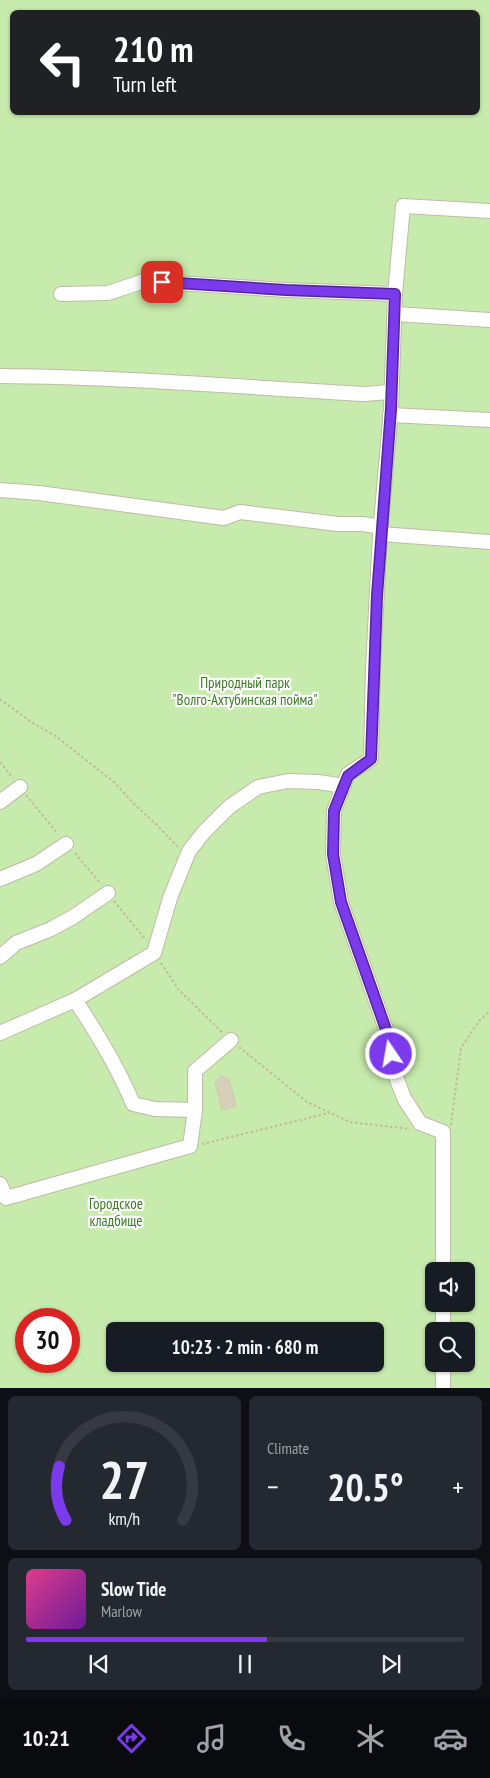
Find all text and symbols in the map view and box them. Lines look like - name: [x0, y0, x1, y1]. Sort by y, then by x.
- text: 210 m: [113, 26, 194, 72]
- icon: left: [30, 30, 95, 95]
- text: Turn left: [113, 70, 177, 98]
- pin: [141, 261, 183, 303]
- icon: arrive: [148, 268, 176, 296]
- park label: Природный парк "Волго-Ахтубинская пойма": [172, 673, 318, 709]
- position arrow: [364, 1027, 416, 1079]
- park label: Городское кладбище: [89, 1194, 143, 1230]
- map controls: [425, 1262, 475, 1372]
- button: sound: [425, 1262, 475, 1312]
- speed limit sign: 30: [15, 1308, 80, 1373]
- button: search: [425, 1322, 475, 1372]
- text: 10:23 · 2 min · 680 m: [172, 1335, 318, 1359]
- text: Climate: [267, 1438, 309, 1458]
- text: 27: [100, 1446, 149, 1513]
- text: 20.5°: [327, 1462, 404, 1511]
- text: −: [267, 1468, 279, 1505]
- text: +: [452, 1468, 464, 1505]
- text: km/h: [109, 1507, 140, 1530]
- text: Slow Tide: [101, 1577, 166, 1601]
- text: Marlow: [101, 1601, 142, 1621]
- icon: previous: [85, 1650, 113, 1678]
- icon: pause: [231, 1650, 259, 1678]
- icon: next: [377, 1650, 405, 1678]
- icon: directions: [114, 1721, 149, 1756]
- icon: music: [194, 1721, 229, 1756]
- icon: phone: [274, 1721, 309, 1756]
- icon: climate: [353, 1721, 388, 1756]
- icon: car: [433, 1721, 468, 1756]
- text: 10:21: [22, 1724, 70, 1752]

